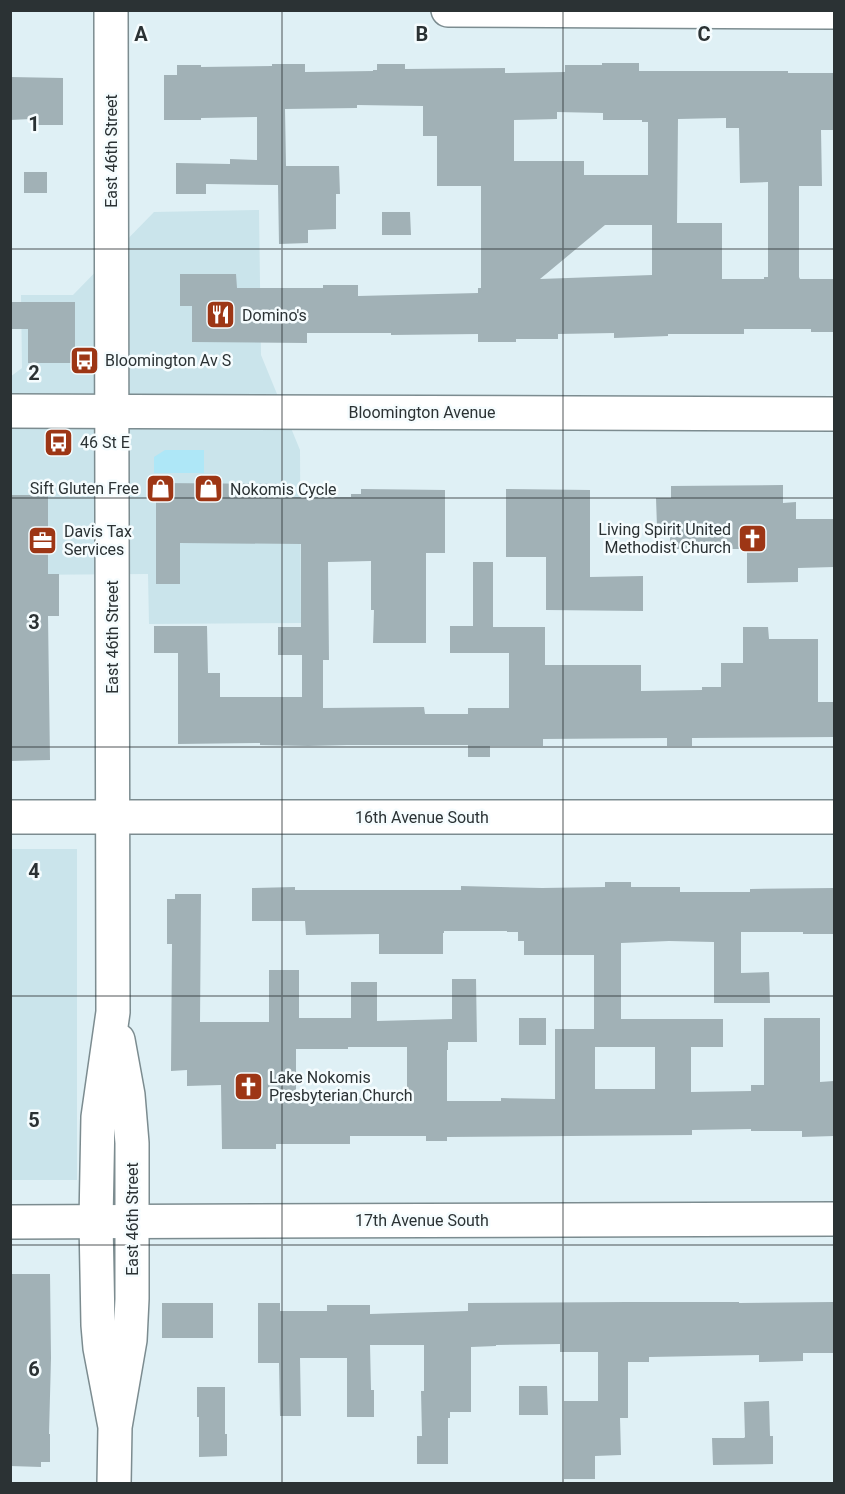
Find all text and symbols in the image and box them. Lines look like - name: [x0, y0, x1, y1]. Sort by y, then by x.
- text: A: [134, 22, 148, 46]
- text: B: [416, 22, 428, 46]
- text: C: [697, 22, 711, 46]
- street label: East 46th Street: [102, 94, 121, 208]
- text: 1: [28, 112, 40, 136]
- restaurant icon: Domino's: [205, 299, 237, 331]
- place label: Domino's: [242, 306, 307, 325]
- bus stop icon: Bloomington Av S: [68, 344, 100, 376]
- place label: Bloomington Av S: [105, 351, 231, 370]
- text: 2: [28, 361, 40, 385]
- street label: Bloomington Avenue: [348, 403, 496, 422]
- bus stop icon: 46 St E: [43, 426, 75, 458]
- place label: 46 St E: [80, 433, 130, 452]
- shop icon: Sift Gluten Free: [144, 472, 176, 504]
- shop icon: Nokomis Cycle: [193, 473, 225, 505]
- place label: Sift Gluten Free: [30, 479, 139, 498]
- place label: Nokomis Cycle: [230, 480, 337, 499]
- place label: Living Spirit United Methodist Church: [598, 520, 731, 557]
- place label: Davis Tax Services: [64, 522, 132, 559]
- church icon: Living Spirit United Methodist Church: [736, 522, 768, 554]
- office icon: Davis Tax Services: [27, 524, 59, 556]
- street label: East 46th Street: [103, 580, 122, 694]
- text: 3: [28, 610, 40, 634]
- street label: 16th Avenue South: [355, 808, 489, 827]
- text: 4: [28, 859, 40, 883]
- place label: Lake Nokomis Presbyterian Church: [269, 1068, 413, 1105]
- church icon: Lake Nokomis Presbyterian Church: [232, 1070, 264, 1102]
- text: 5: [28, 1108, 40, 1132]
- street label: East 46th Street: [123, 1162, 142, 1276]
- street label: 17th Avenue South: [355, 1211, 489, 1230]
- text: 6: [28, 1357, 40, 1381]

